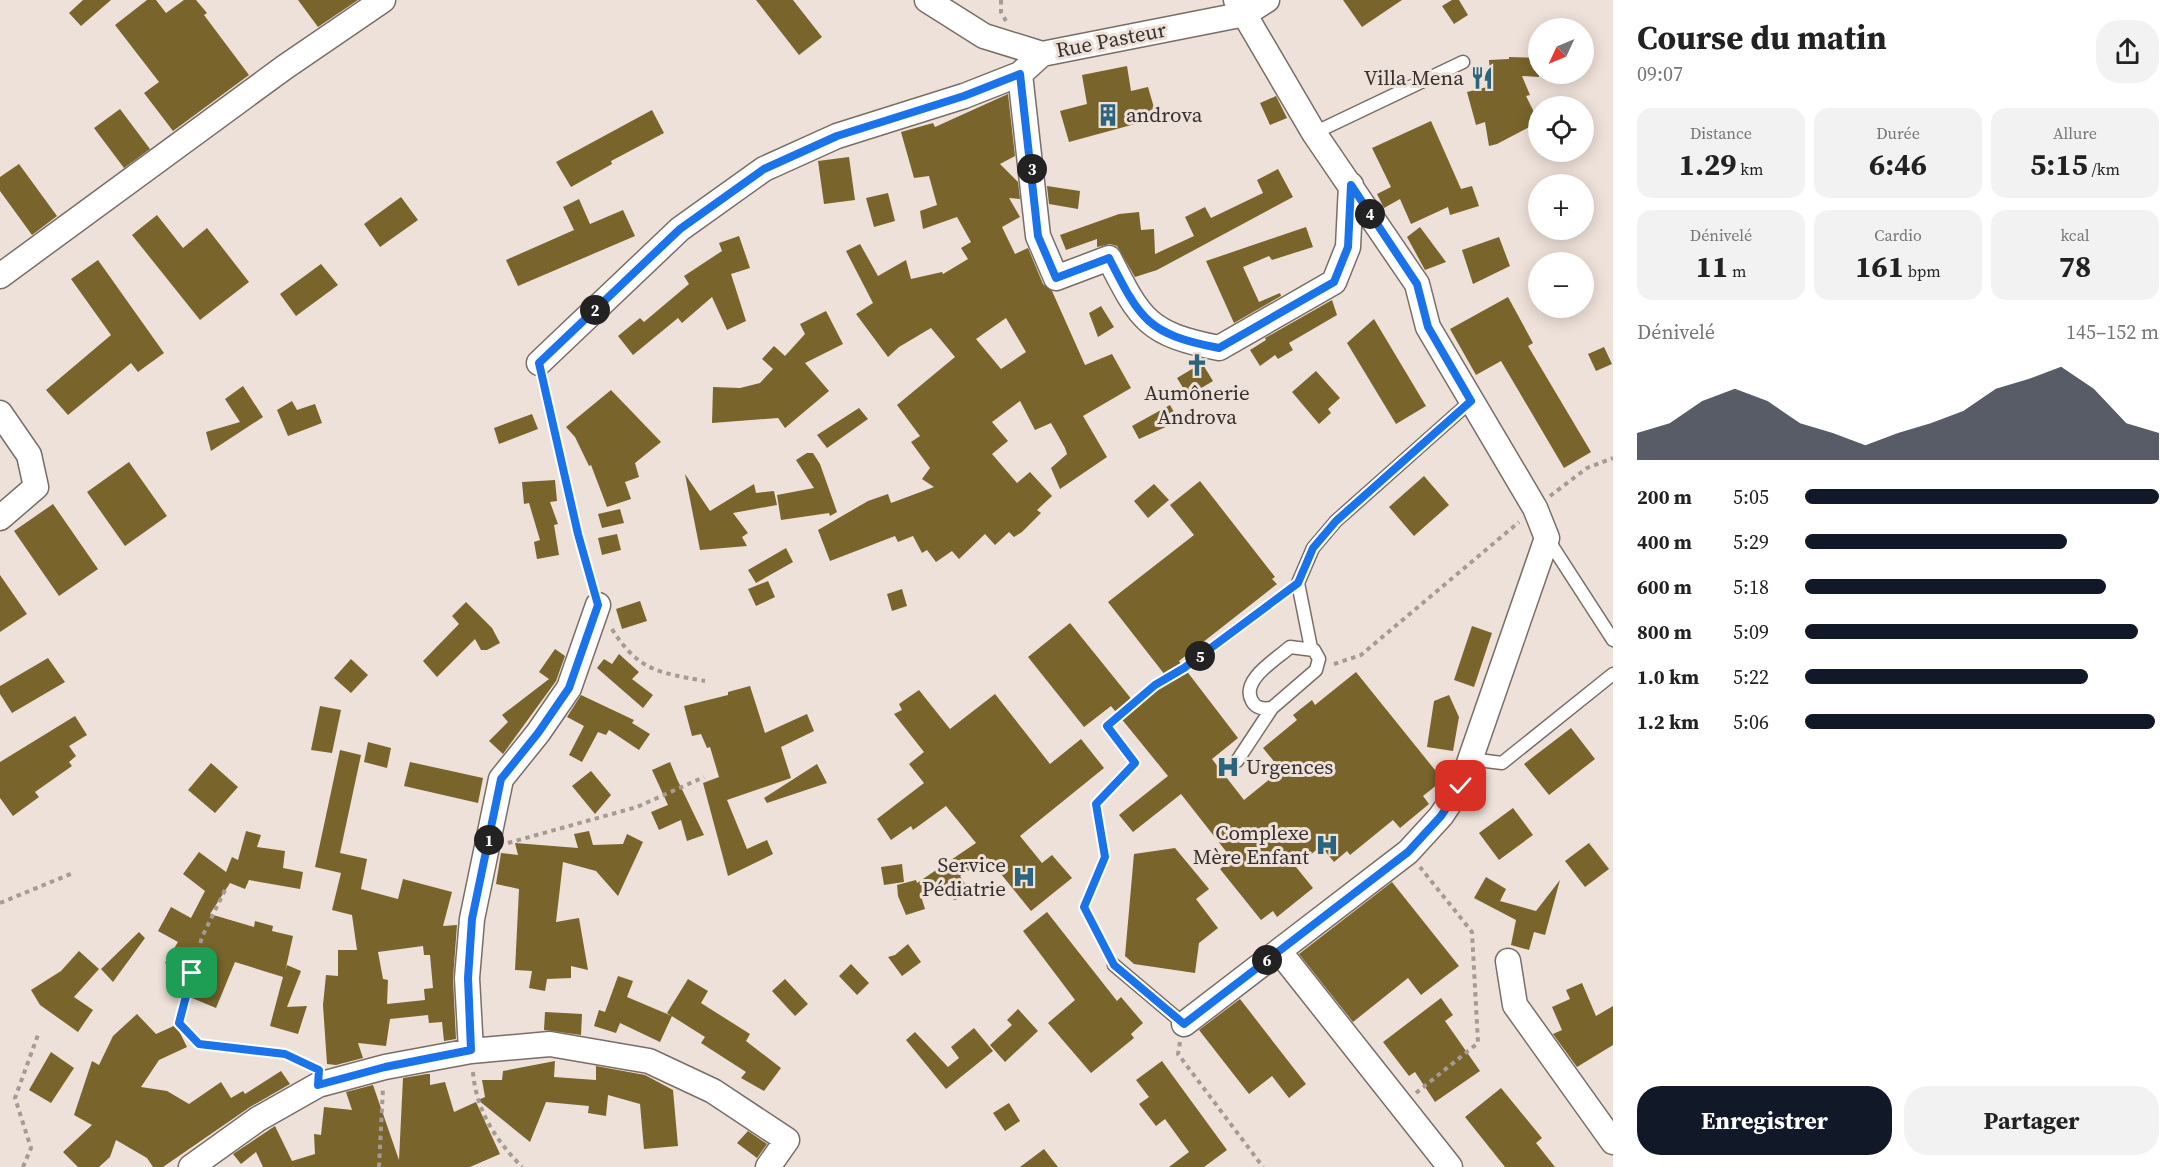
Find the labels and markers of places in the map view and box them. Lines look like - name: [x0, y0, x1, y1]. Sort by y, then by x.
- place label: Villa Mena: [1364, 63, 1464, 92]
- restaurant icon: Villa Mena: [1469, 65, 1495, 91]
- place label: androva: [1126, 100, 1203, 129]
- building icon: androva: [1095, 102, 1121, 128]
- pin: 3: [1017, 154, 1047, 184]
- pin: 4: [1355, 199, 1385, 229]
- pin: 2: [580, 295, 610, 325]
- church icon: Aumônerie Androva: [1184, 352, 1210, 378]
- place label: Aumônerie Androva: [1144, 378, 1250, 431]
- pin: 5: [1185, 641, 1215, 671]
- place label: Urgences: [1246, 752, 1334, 781]
- hospital icon: Urgences: [1215, 754, 1241, 780]
- pin: [1435, 760, 1486, 811]
- place label: Complexe Mère Enfant: [1193, 818, 1309, 871]
- pin: 1: [474, 825, 504, 855]
- hospital icon: Complexe Mère Enfant: [1314, 832, 1340, 858]
- place label: Service Pédiatrie: [922, 850, 1006, 903]
- hospital icon: Service Pédiatrie: [1011, 864, 1037, 890]
- pin: 6: [1252, 945, 1282, 975]
- pin: [166, 947, 217, 998]

